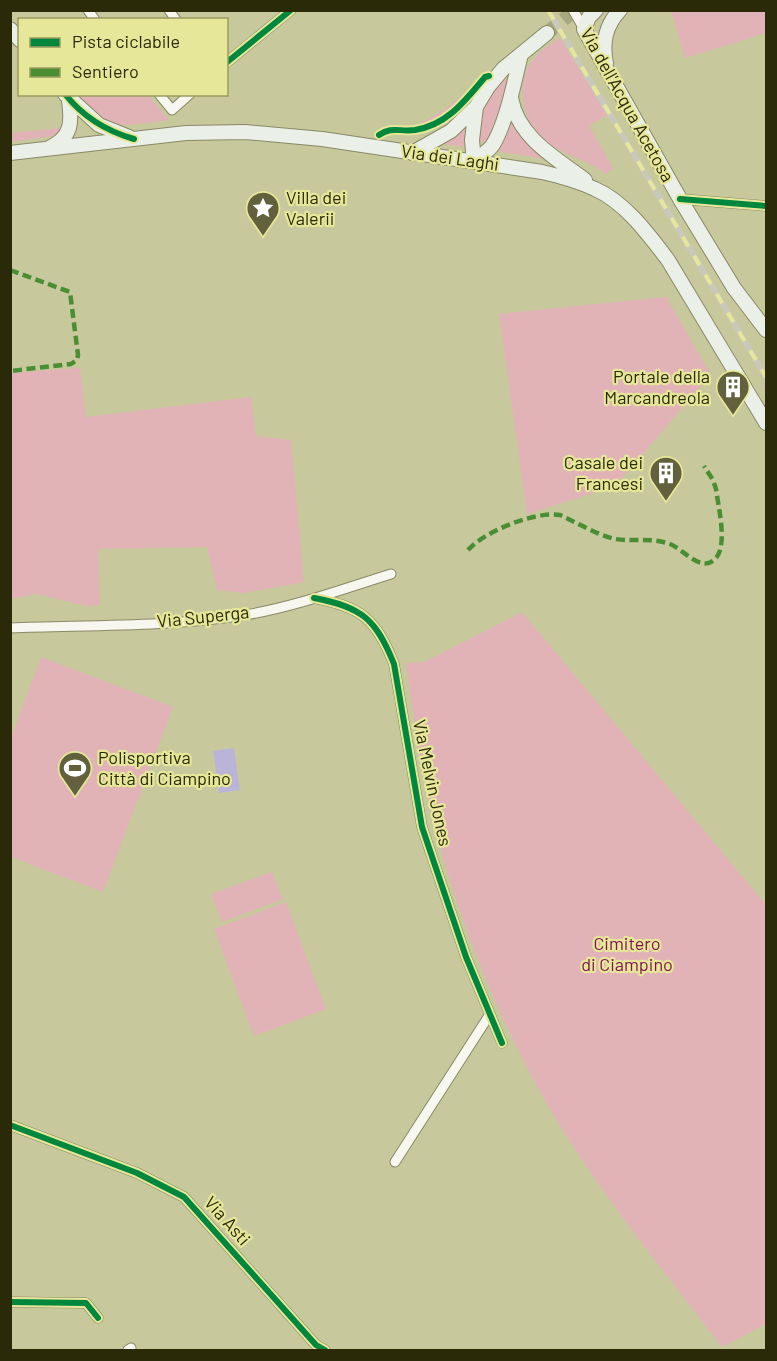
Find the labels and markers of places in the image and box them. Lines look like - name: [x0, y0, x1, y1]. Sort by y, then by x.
- place label: Villa dei Valerii: [286, 186, 346, 229]
- place icon: Villa dei Valerii: [245, 190, 281, 237]
- place label: Portale della Marcandreola: [604, 365, 710, 408]
- building icon: Portale della Marcandreola: [715, 369, 751, 416]
- place label: Casale dei Francesi: [564, 451, 643, 494]
- building icon: Casale dei Francesi: [648, 455, 684, 502]
- place label: Polisportiva Città di Ciampino: [98, 746, 231, 789]
- sports icon: Polisportiva Città di Ciampino: [57, 750, 93, 797]

